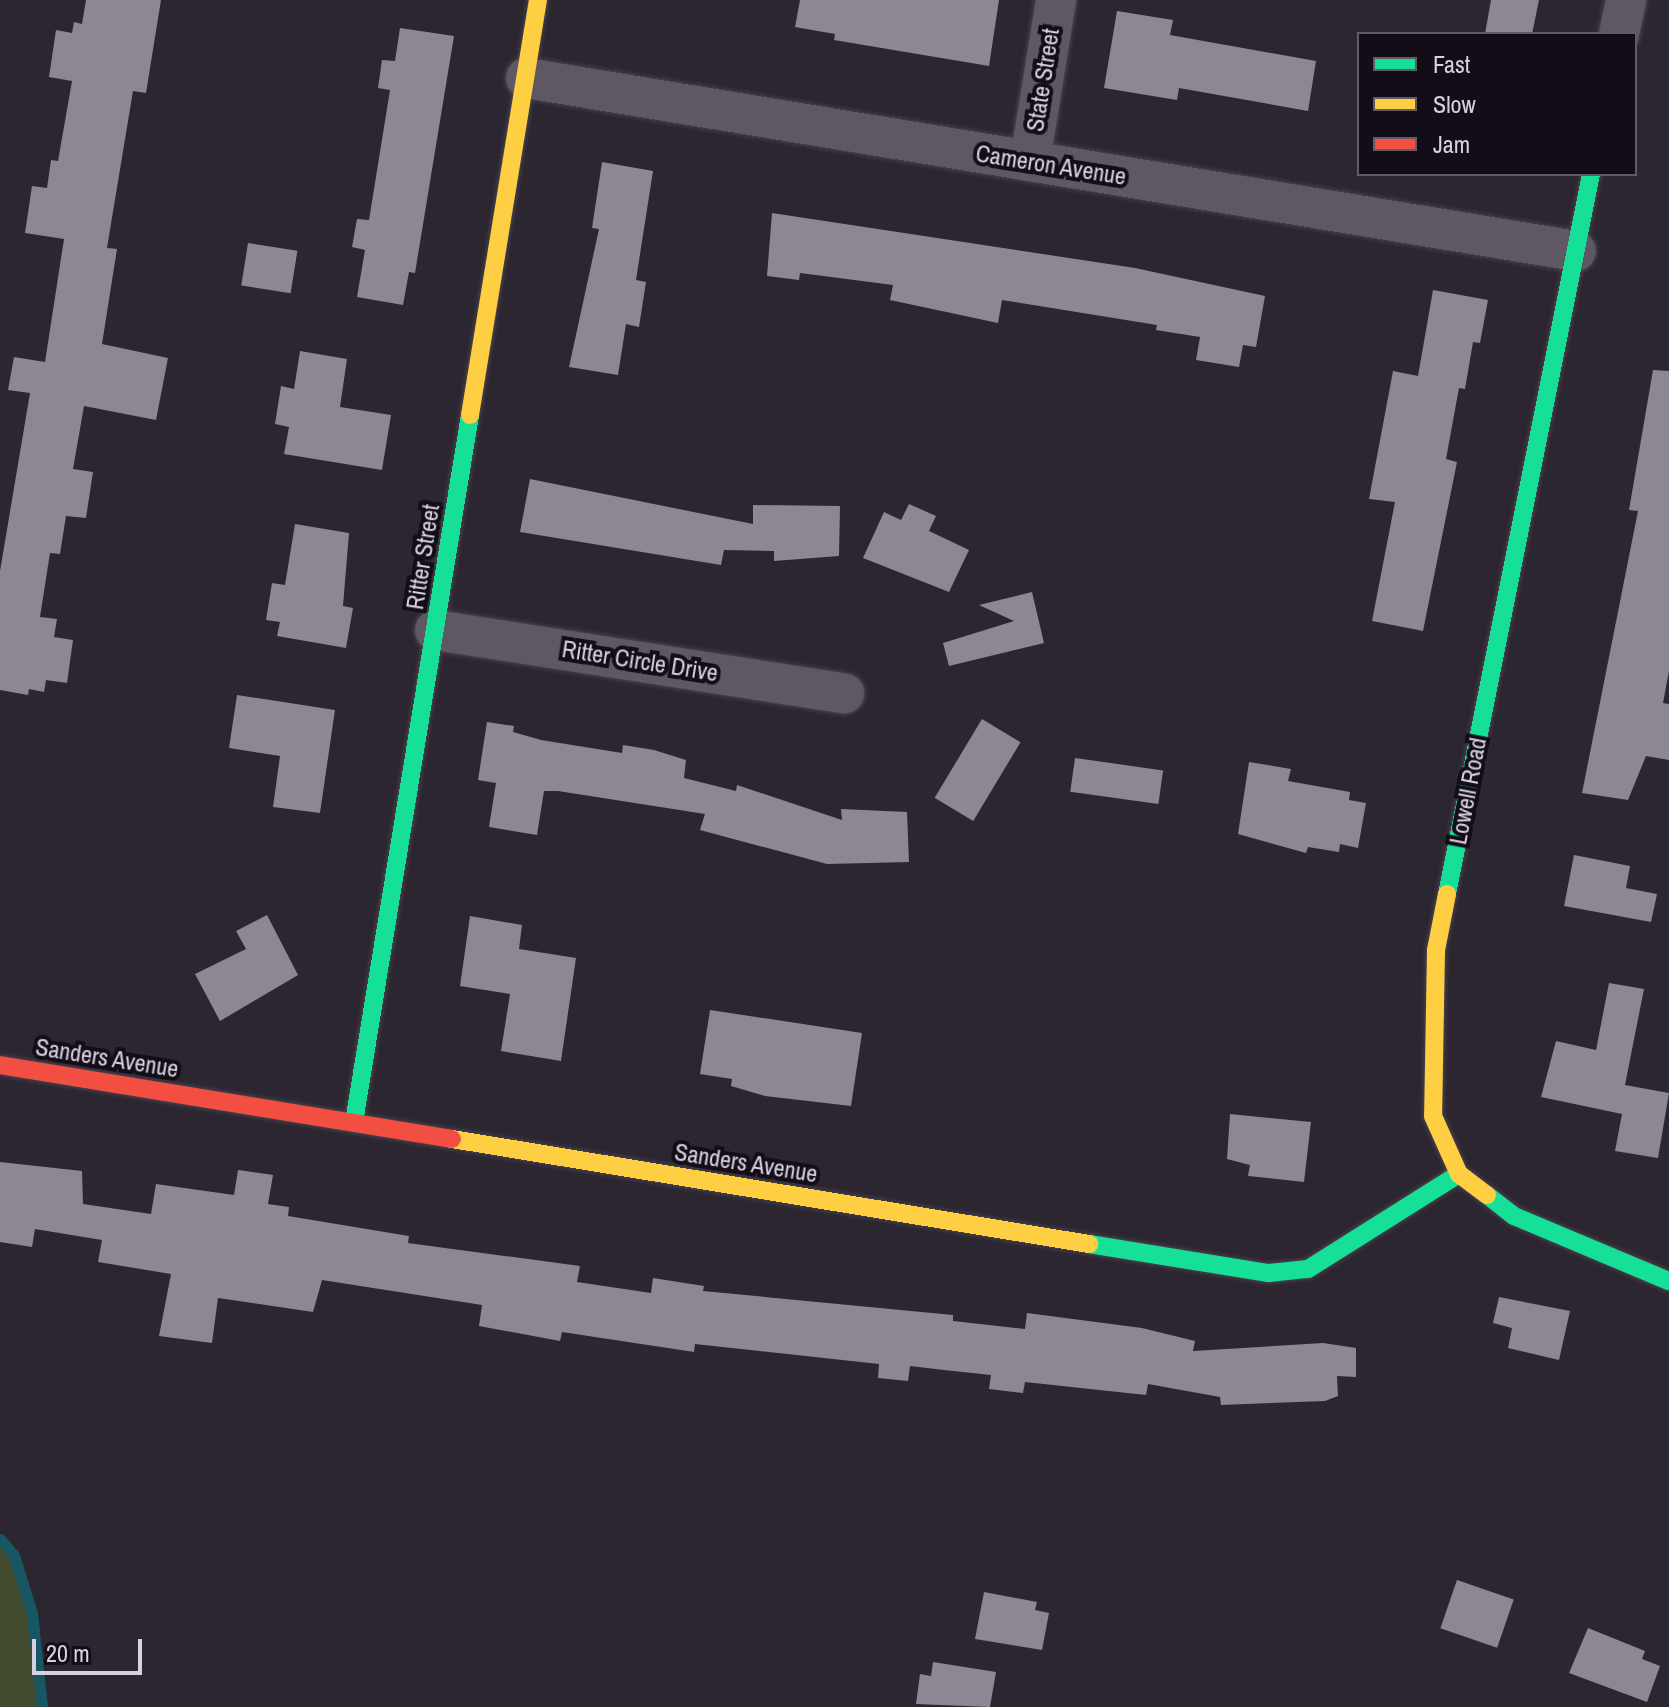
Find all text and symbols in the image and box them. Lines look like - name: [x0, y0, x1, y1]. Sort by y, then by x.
- street label: State Street: [1021, 26, 1065, 134]
- legend: [1357, 32, 1637, 176]
- text: Fast: [1433, 48, 1470, 80]
- text: Slow: [1433, 88, 1476, 120]
- text: Jam: [1433, 128, 1470, 160]
- street label: Cameron Avenue: [973, 139, 1129, 191]
- street label: Ritter Street: [400, 502, 446, 612]
- street label: Ritter Circle Drive: [560, 634, 720, 688]
- street label: Lowell Road: [1444, 735, 1492, 847]
- street label: Sanders Avenue: [33, 1032, 181, 1084]
- street label: Sanders Avenue: [672, 1137, 820, 1189]
- scale bar: [36, 1623, 146, 1673]
- text: 20 m: [46, 1637, 90, 1669]

